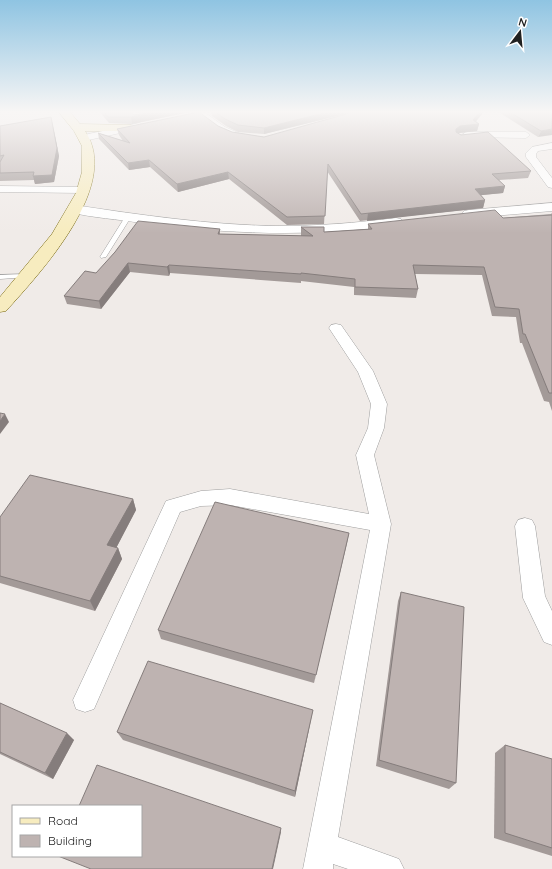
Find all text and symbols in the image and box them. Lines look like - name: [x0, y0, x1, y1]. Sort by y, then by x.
- north arrow: [500, 12, 540, 52]
- text: N: [517, 15, 529, 30]
- legend: [12, 805, 142, 857]
- text: Road: [48, 813, 78, 828]
- text: Building: [48, 833, 92, 848]

